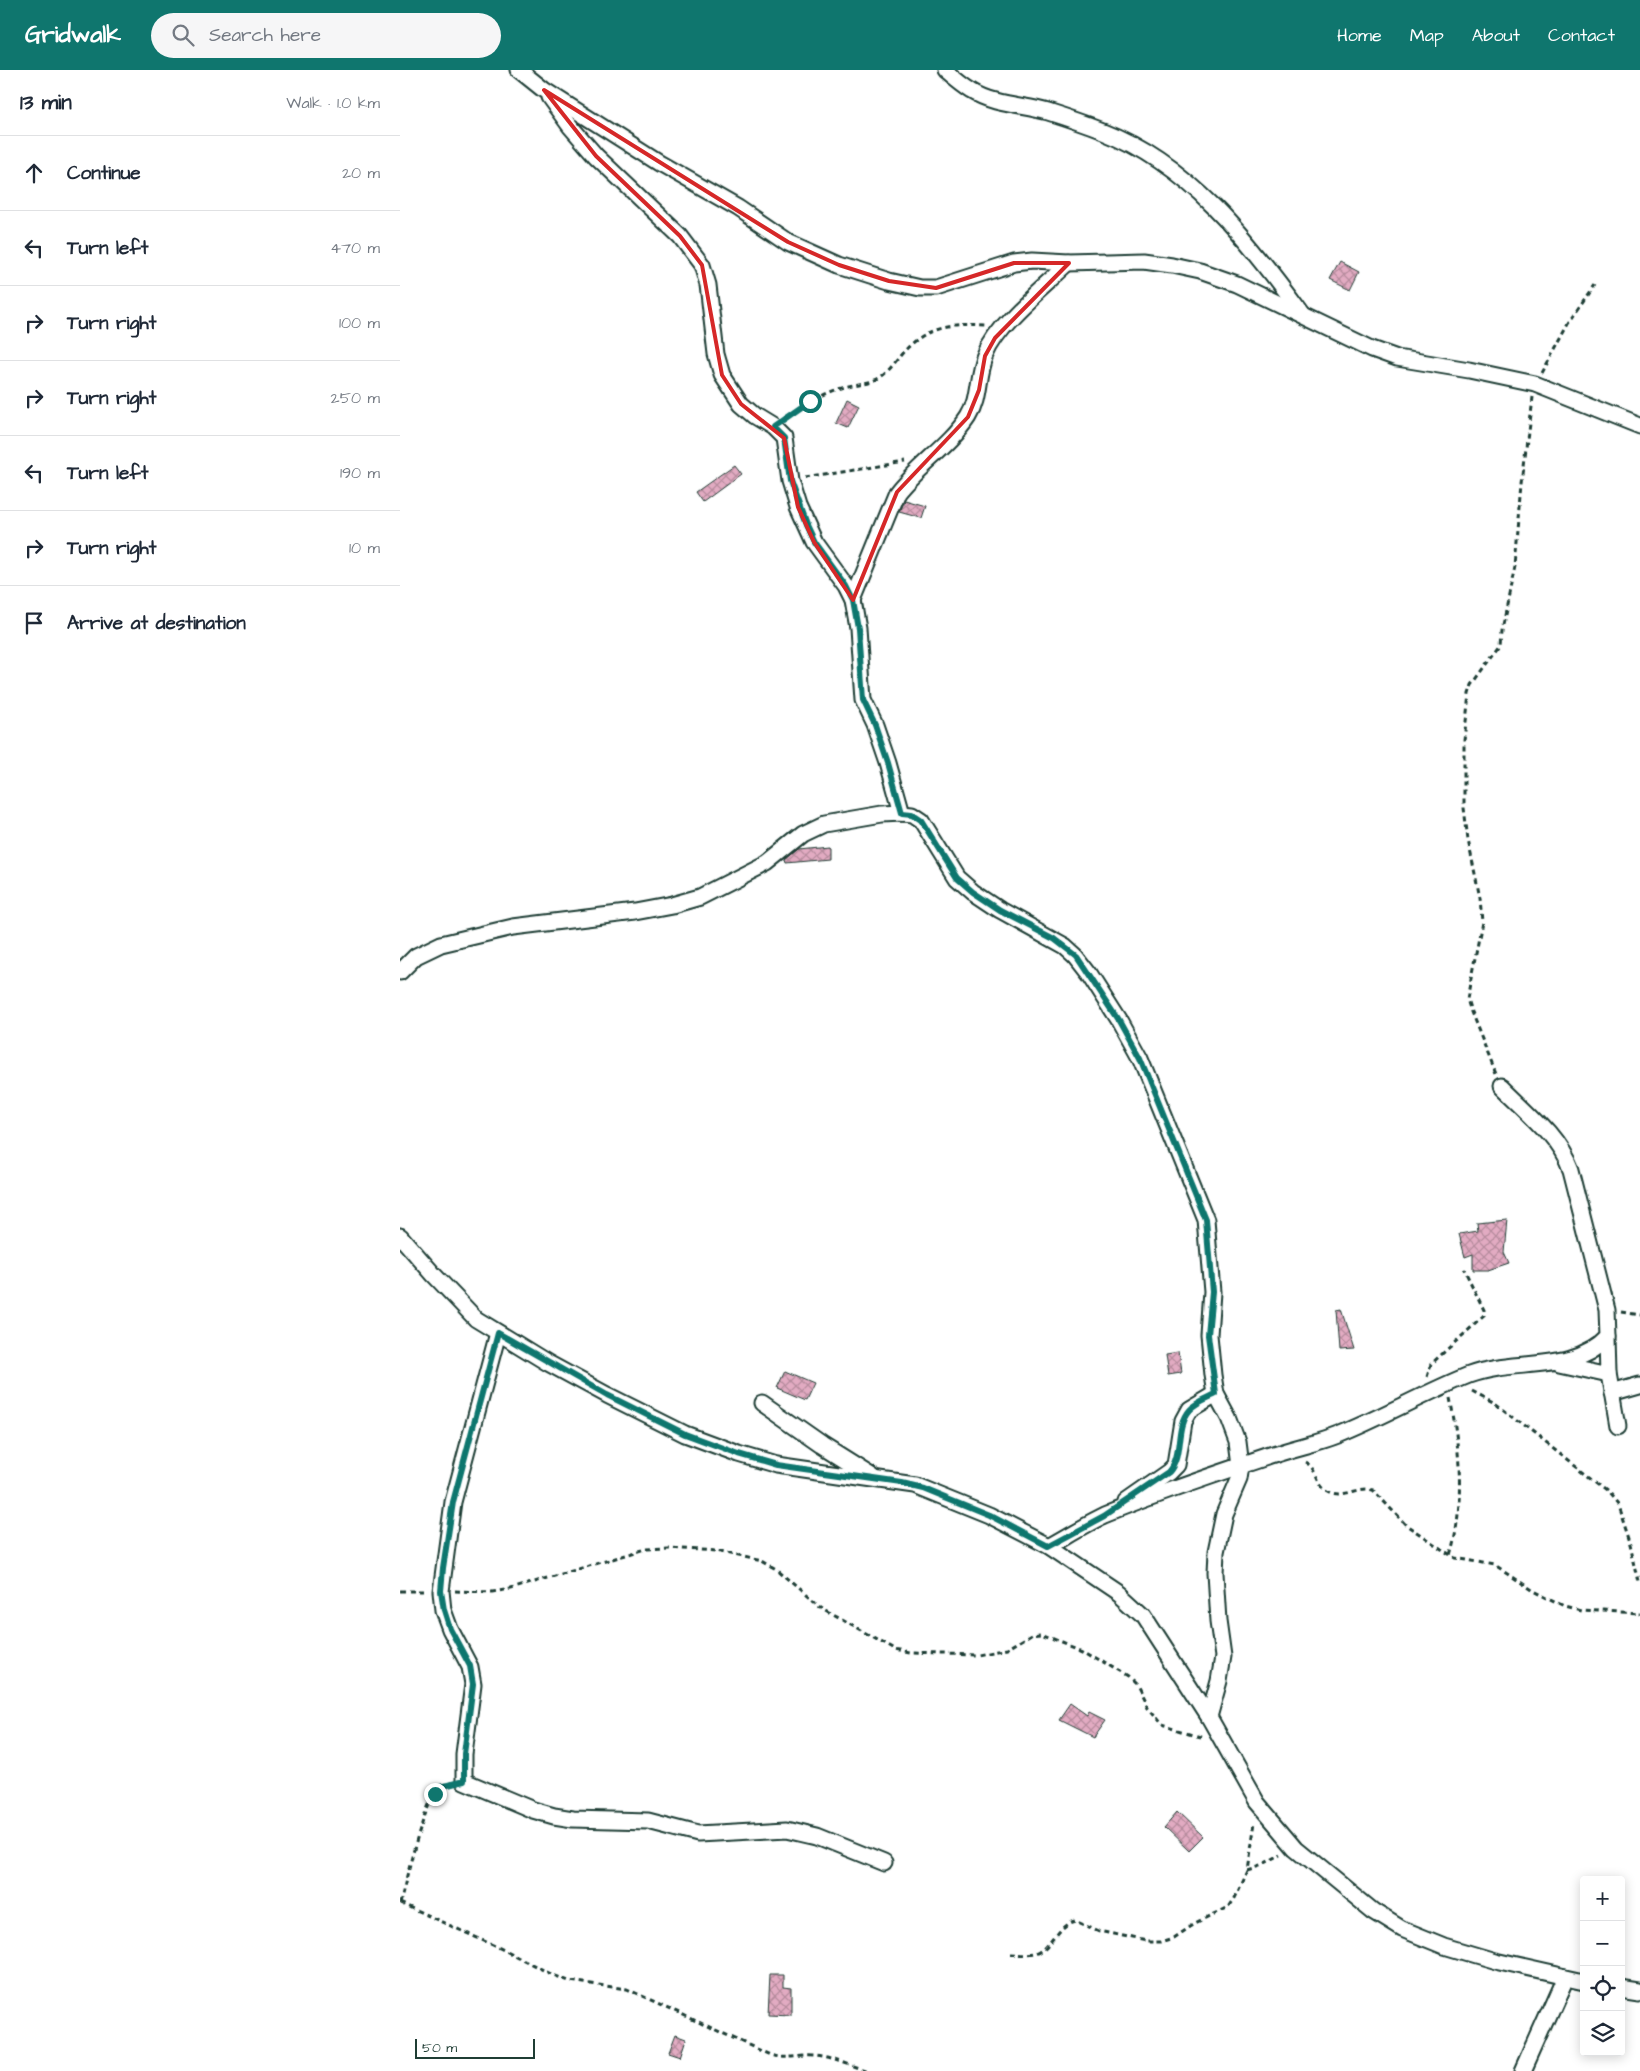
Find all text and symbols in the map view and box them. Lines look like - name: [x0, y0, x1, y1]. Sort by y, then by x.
- search box: [151, 13, 501, 58]
- text: Gridwalk: [25, 18, 121, 52]
- icon: search: [169, 21, 197, 49]
- text: Search here: [209, 22, 321, 49]
- text: Home: [1337, 23, 1382, 48]
- text: Map: [1410, 23, 1444, 48]
- text: About: [1472, 23, 1520, 48]
- text: Contact: [1548, 23, 1615, 48]
- text: 13 min: [20, 88, 72, 117]
- text: Walk · 1.0 km: [286, 92, 380, 114]
- icon: ahead: [20, 159, 48, 187]
- text: Continue: [67, 160, 141, 187]
- text: 20 m: [342, 162, 380, 184]
- icon: left: [20, 234, 48, 262]
- text: Turn left: [67, 235, 148, 262]
- text: 470 m: [330, 237, 380, 259]
- icon: right: [20, 309, 48, 337]
- text: Turn right: [67, 310, 156, 337]
- text: 100 m: [339, 312, 380, 334]
- icon: right: [20, 384, 48, 412]
- text: Turn right: [67, 385, 156, 412]
- text: 250 m: [331, 387, 380, 409]
- route start: [799, 390, 822, 413]
- icon: left: [20, 459, 48, 487]
- text: Turn left: [67, 460, 148, 487]
- text: 190 m: [340, 462, 380, 484]
- icon: right: [20, 534, 48, 562]
- text: Turn right: [67, 535, 156, 562]
- text: 10 m: [349, 537, 380, 559]
- icon: arrive: [20, 609, 48, 637]
- text: Arrive at destination: [67, 610, 246, 637]
- route end: [424, 1783, 447, 1806]
- map controls: [1580, 1876, 1625, 2056]
- button: +: [1580, 1876, 1625, 1921]
- button: −: [1580, 1921, 1625, 1966]
- button: locate: [1580, 1966, 1625, 2011]
- button: layers: [1580, 2011, 1625, 2056]
- scale bar: [415, 2036, 535, 2059]
- text: 50 m: [422, 2038, 457, 2058]

